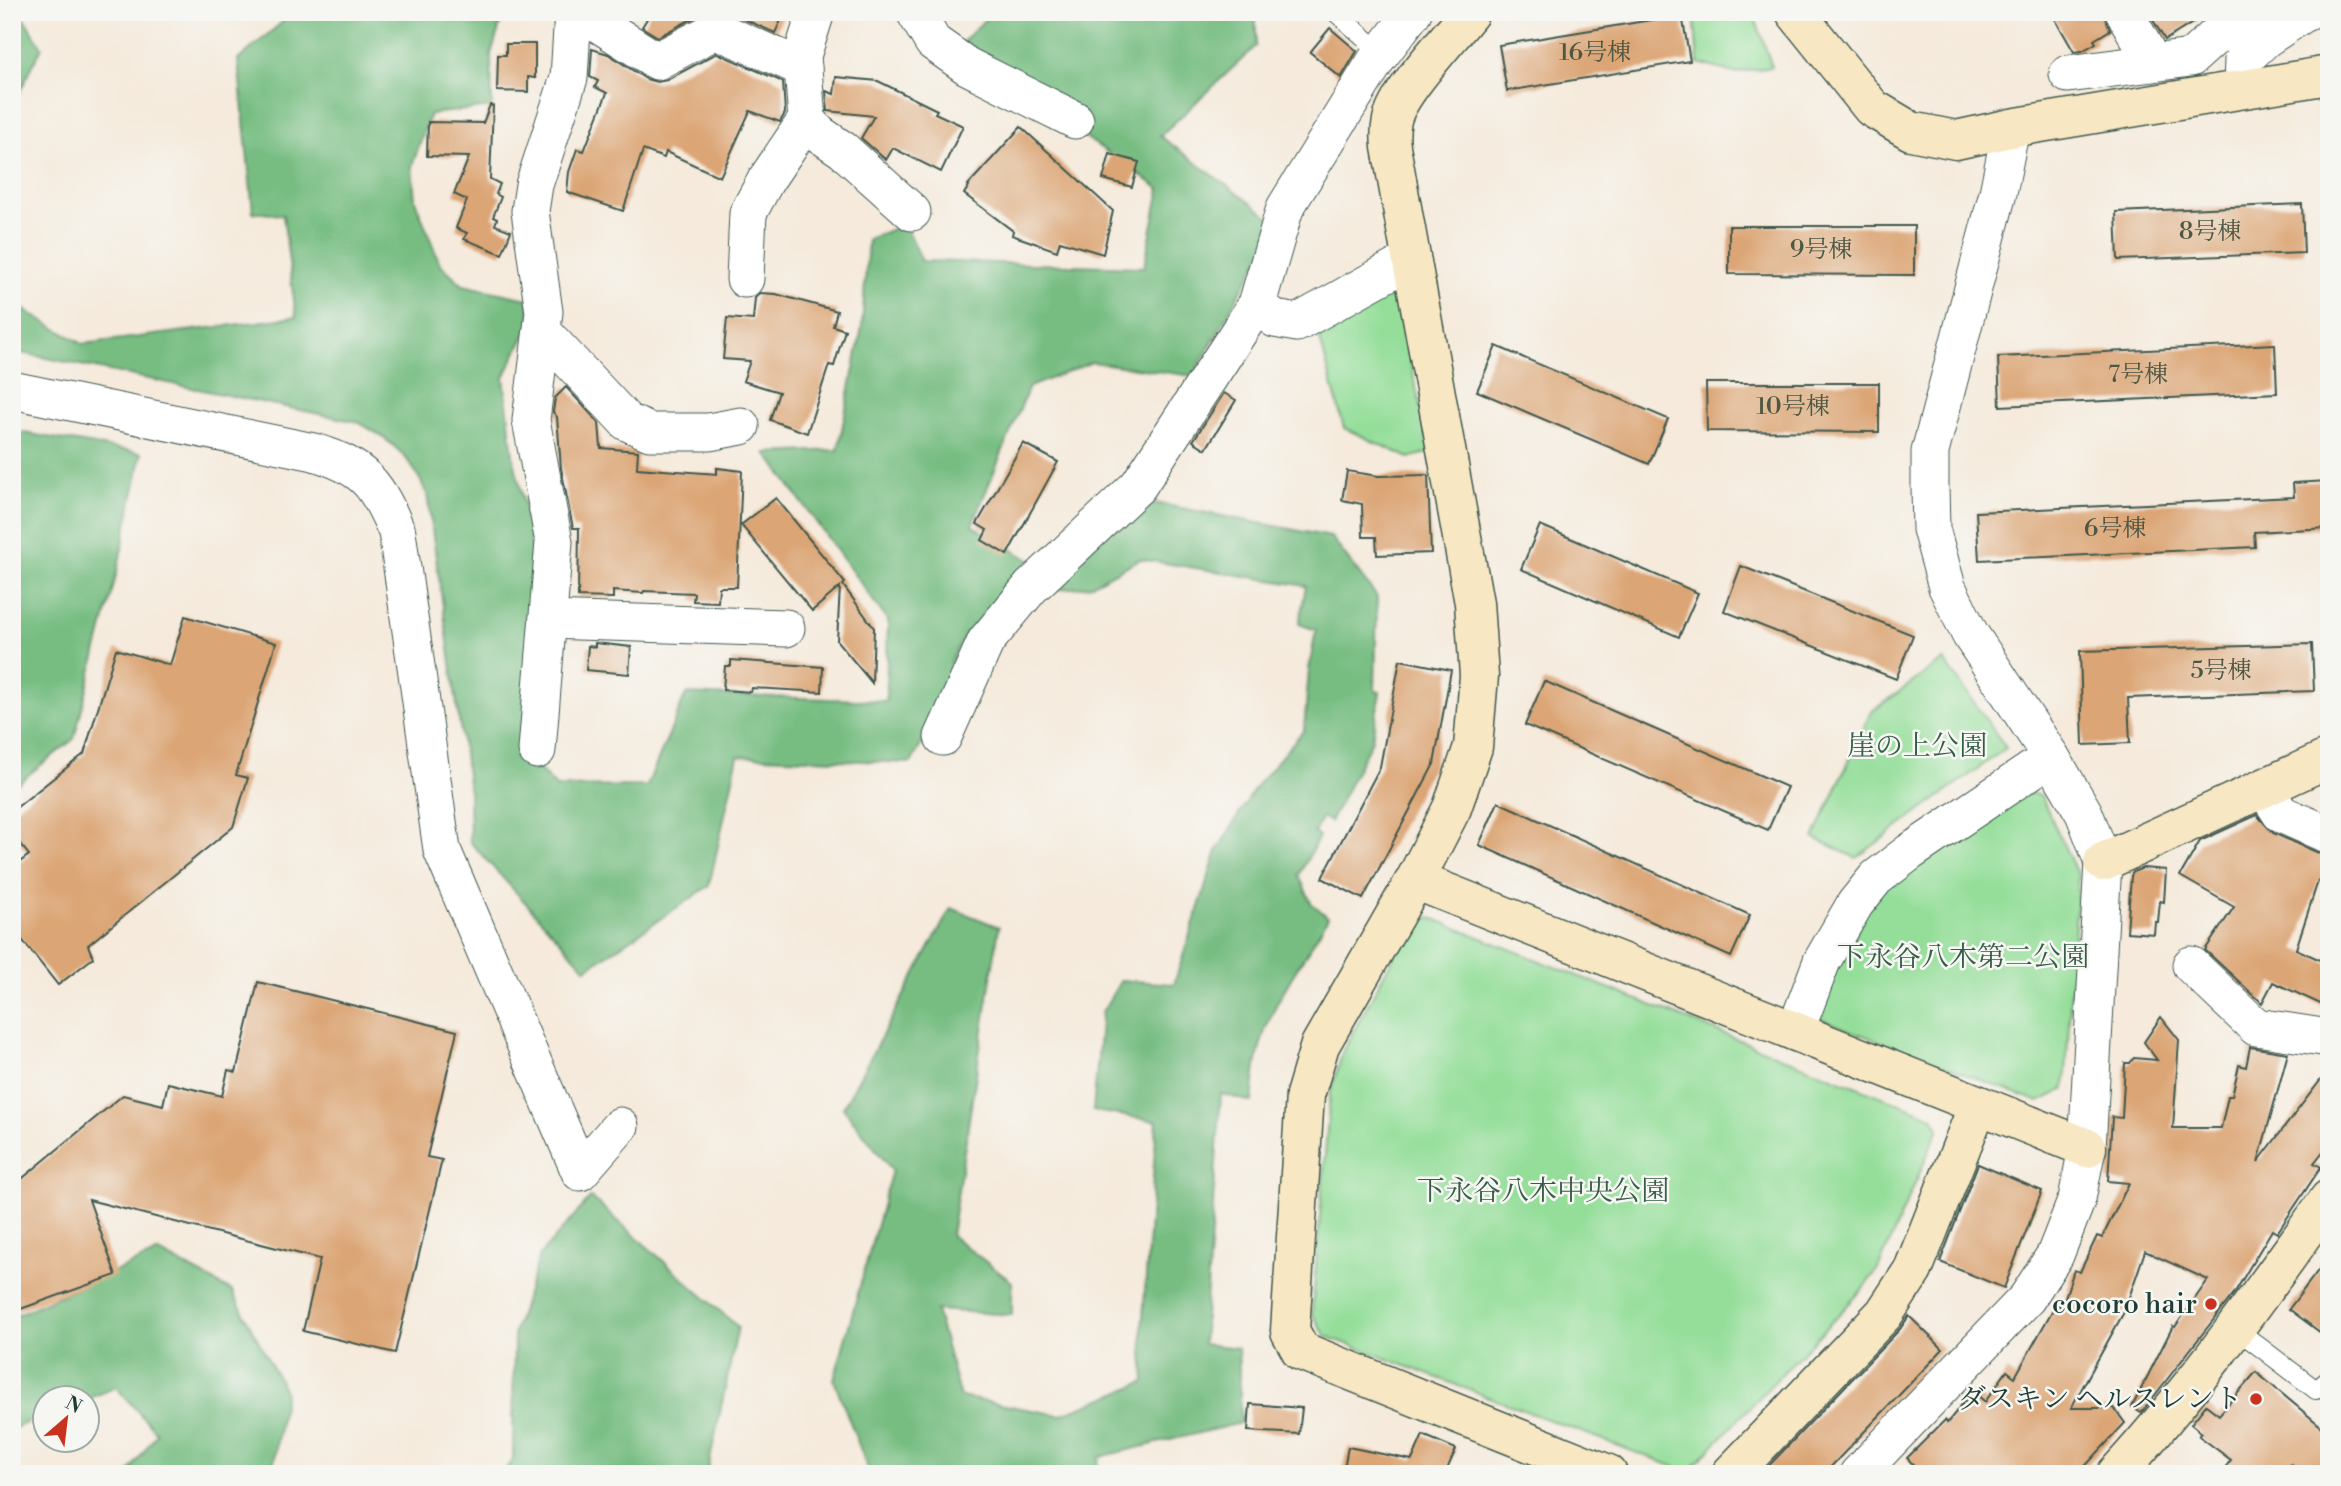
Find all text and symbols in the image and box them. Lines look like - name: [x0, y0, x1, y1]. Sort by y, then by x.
- house number: 16号棟: [1559, 38, 1631, 68]
- house number: 8号棟: [2179, 217, 2241, 247]
- house number: 9号棟: [1790, 235, 1852, 265]
- house number: 7号棟: [2108, 360, 2168, 390]
- house number: 10号棟: [1756, 392, 1830, 422]
- house number: 6号棟: [2084, 514, 2146, 544]
- house number: 5号棟: [2190, 656, 2252, 686]
- park label: 崖の上公園: [1847, 729, 1987, 764]
- park label: 下永谷八木第二公園: [1837, 940, 2089, 975]
- park label: 下永谷八木中央公園: [1417, 1174, 1669, 1209]
- place label: cocoro hair: [2052, 1287, 2197, 1322]
- marker: cocoro hair: [2203, 1296, 2219, 1312]
- place label: ダスキン ヘルスレント: [1958, 1382, 2242, 1417]
- north arrow: [32, 1384, 102, 1454]
- text: N: [61, 1391, 86, 1419]
- marker: ダスキン ヘルスレント: [2248, 1391, 2264, 1407]

